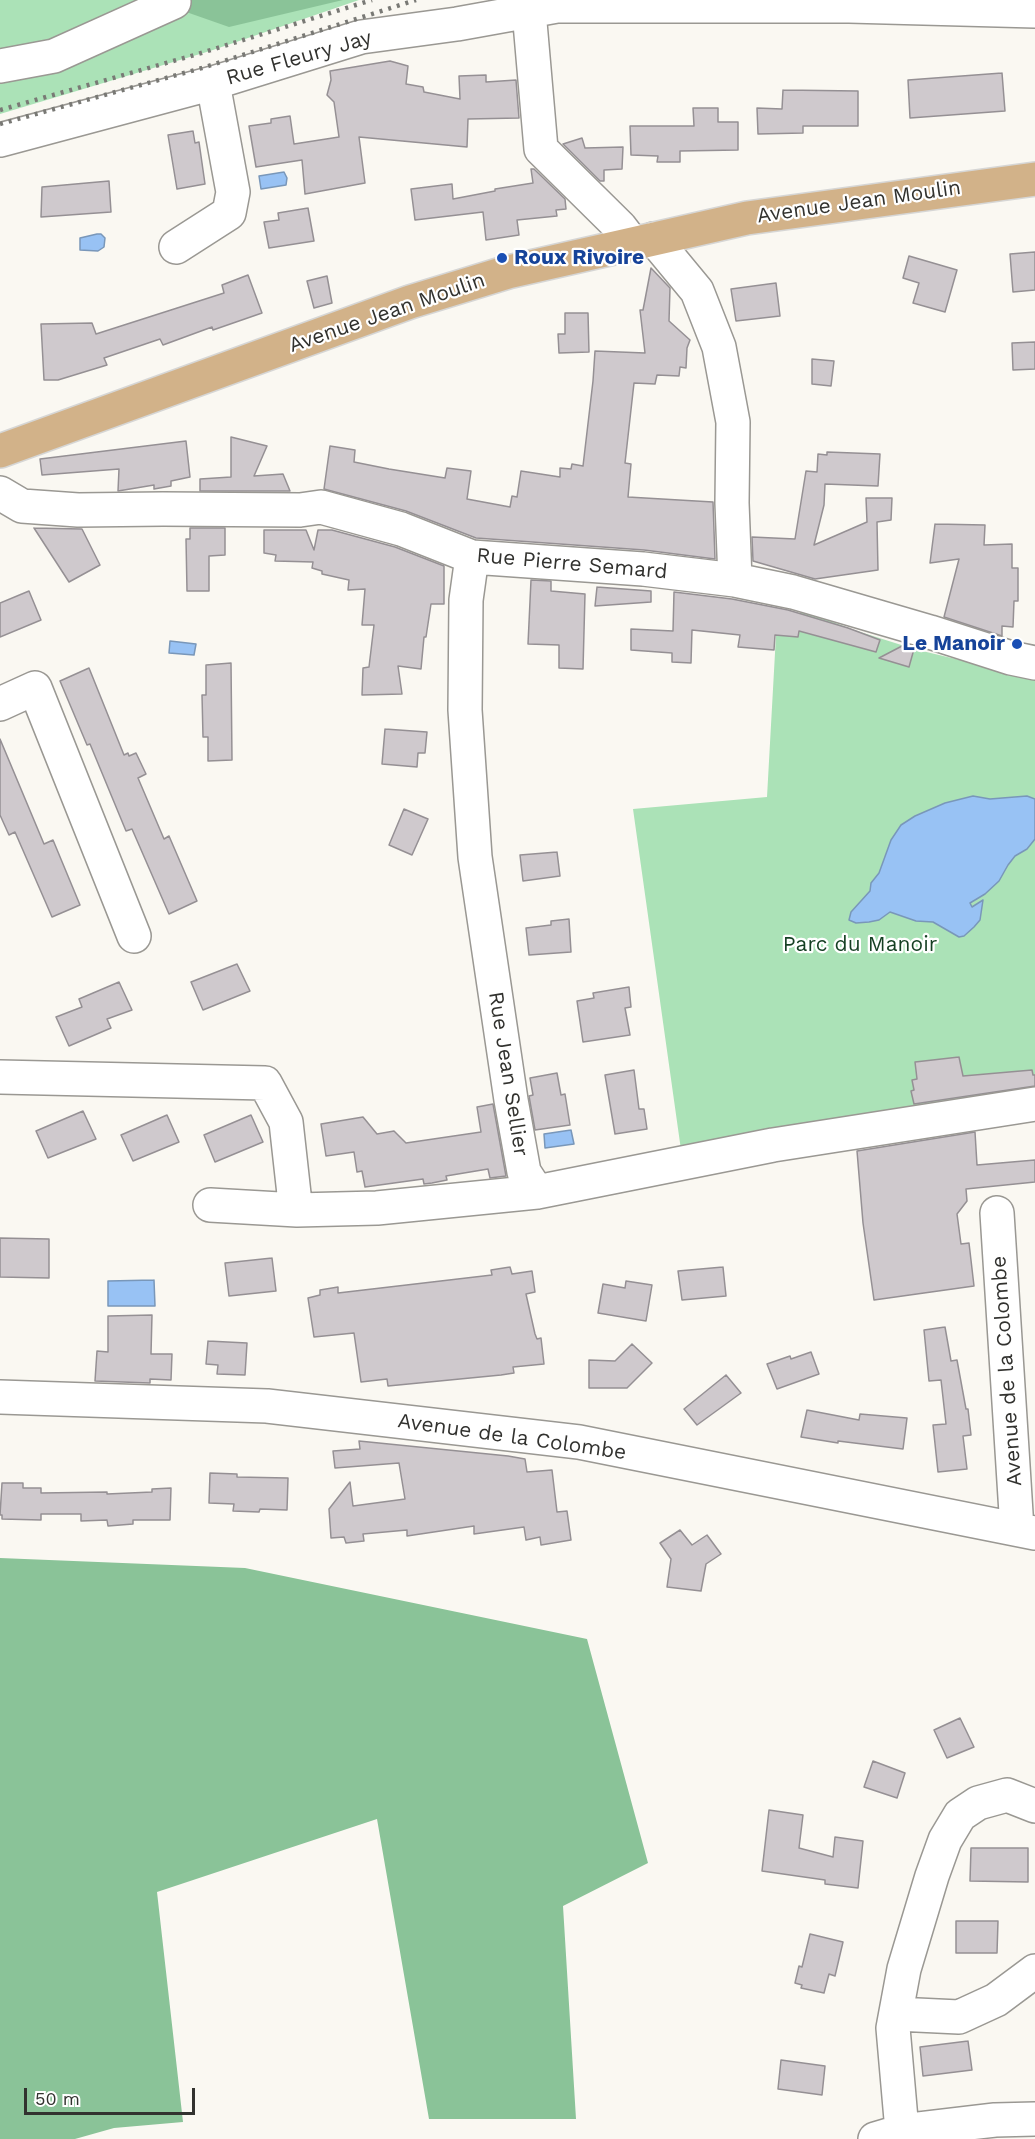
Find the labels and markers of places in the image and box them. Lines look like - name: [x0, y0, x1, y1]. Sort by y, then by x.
- place label: Roux Rivoire: [514, 245, 644, 271]
- marker: Roux Rivoire: [495, 251, 509, 265]
- place label: Le Manoir: [902, 631, 1005, 657]
- marker: Le Manoir: [1010, 637, 1024, 651]

